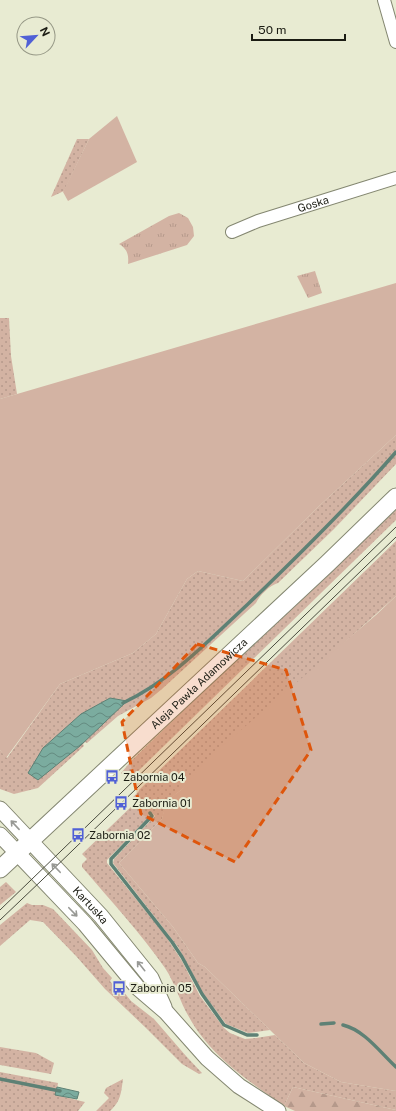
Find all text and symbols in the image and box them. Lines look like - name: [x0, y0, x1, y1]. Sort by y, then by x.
- north arrow: [16, 16, 56, 56]
- scale bar: [252, 16, 345, 42]
- text: 50 m: [258, 23, 286, 37]
- text: N: [38, 25, 52, 38]
- street label: Goska: [296, 193, 330, 214]
- street label: Aleja Pawła Adamowicza: [148, 636, 250, 731]
- bus stop icon: Zabornia 04: [104, 769, 120, 785]
- place label: Zabornia 04: [123, 771, 185, 783]
- bus stop icon: Zabornia 01: [113, 795, 129, 811]
- place label: Zabornia 01: [132, 797, 191, 809]
- one-way arrow: [10, 820, 20, 830]
- bus stop icon: Zabornia 02: [70, 827, 86, 843]
- place label: Zabornia 02: [89, 829, 151, 841]
- one-way arrow: [52, 863, 61, 873]
- street label: Kartuska: [70, 884, 111, 926]
- one-way arrow: [68, 907, 77, 917]
- one-way arrow: [136, 960, 145, 971]
- bus stop icon: Zabornia 05: [111, 980, 127, 996]
- place label: Zabornia 05: [130, 982, 192, 994]

